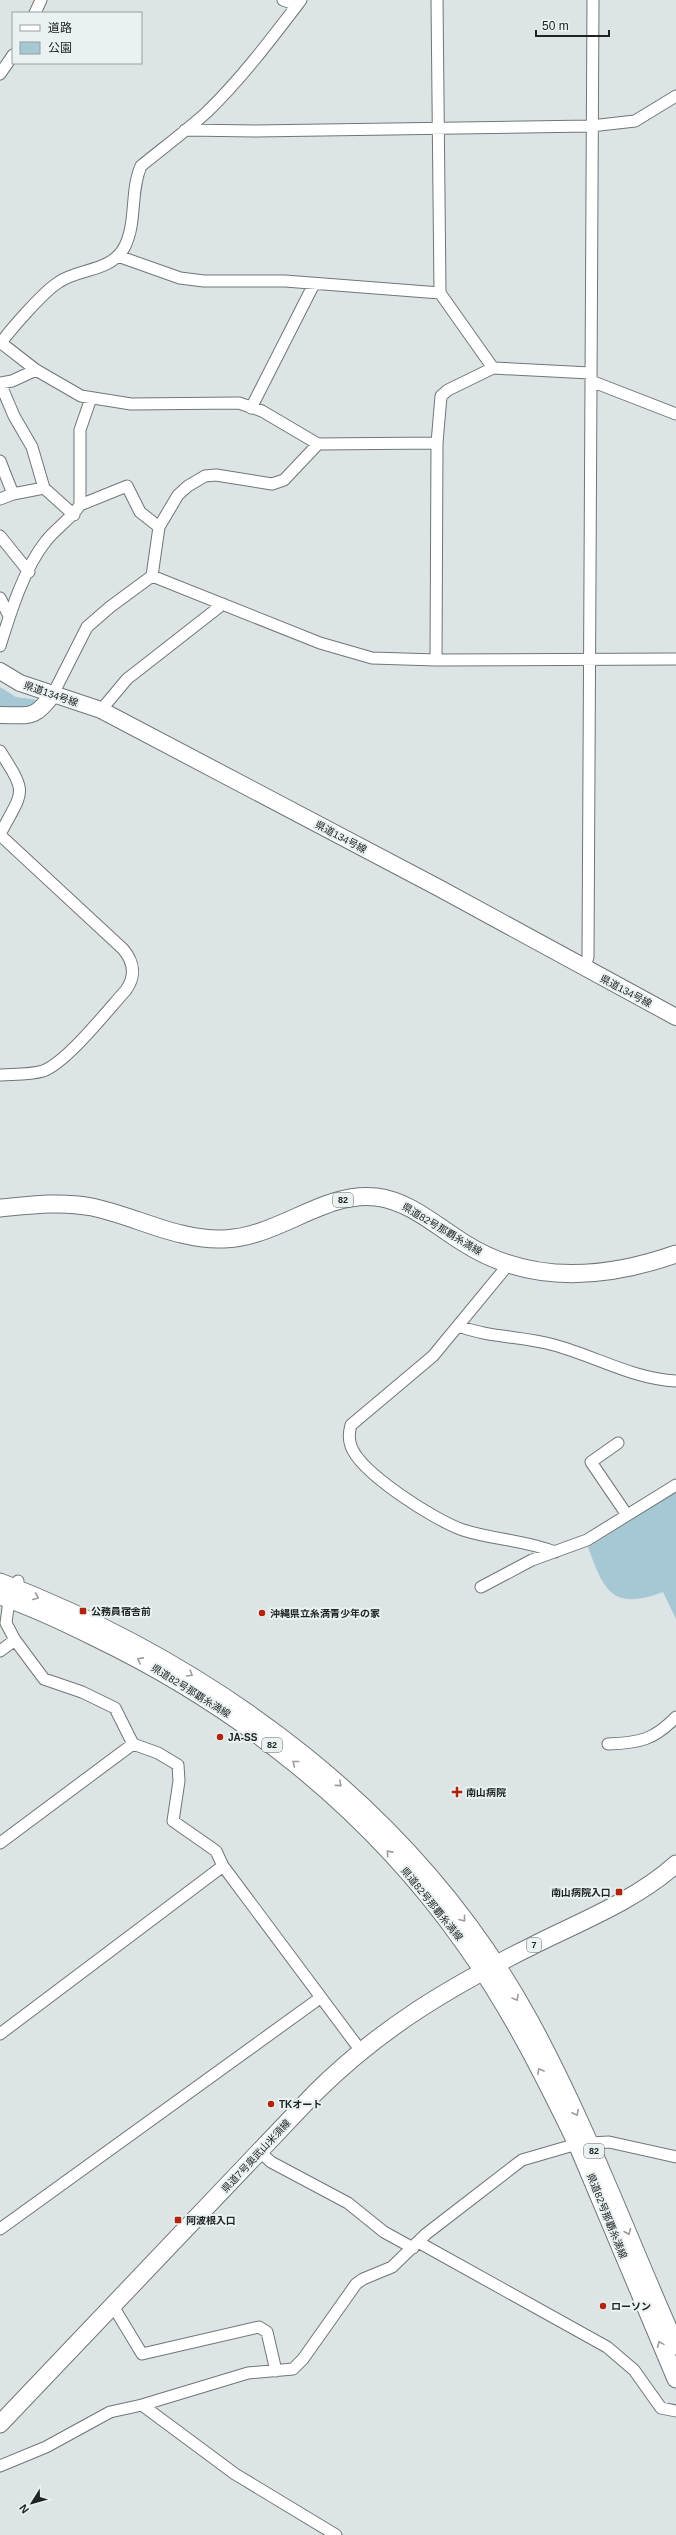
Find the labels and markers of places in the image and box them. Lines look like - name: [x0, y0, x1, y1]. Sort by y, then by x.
- marker: 公務員宿舎前: [78, 1606, 88, 1616]
- place label: 公務員宿舎前: [91, 1606, 151, 1617]
- marker: 沖縄県立糸満青少年の家: [257, 1608, 267, 1618]
- place label: 沖縄県立糸満青少年の家: [270, 1608, 380, 1619]
- marker: JA-SS: [215, 1732, 225, 1742]
- place label: JA-SS: [228, 1732, 258, 1743]
- marker: 南山病院: [451, 1786, 463, 1798]
- place label: 南山病院: [466, 1787, 506, 1798]
- place label: 南山病院入口: [551, 1887, 611, 1898]
- marker: 南山病院入口: [614, 1887, 624, 1897]
- marker: TKオート: [266, 2099, 276, 2109]
- place label: TKオート: [279, 2099, 322, 2110]
- marker: 阿波根入口: [173, 2215, 183, 2225]
- place label: 阿波根入口: [186, 2215, 236, 2226]
- marker: ローソン: [598, 2301, 608, 2311]
- place label: ローソン: [611, 2301, 651, 2312]

